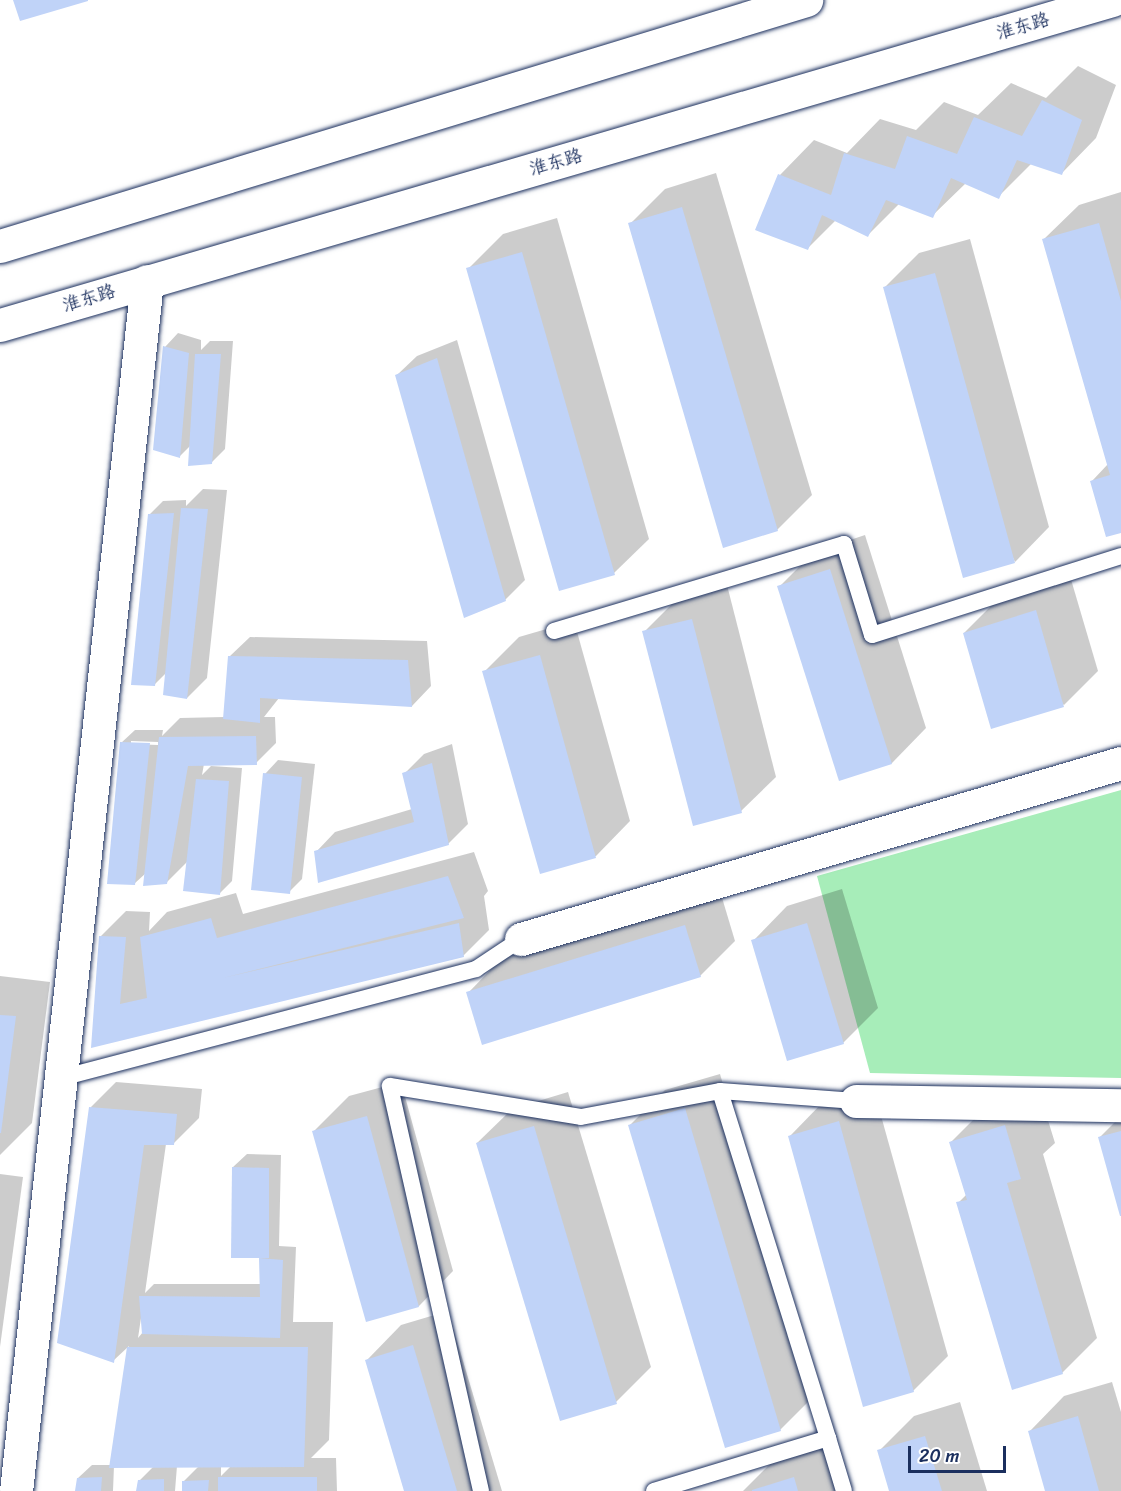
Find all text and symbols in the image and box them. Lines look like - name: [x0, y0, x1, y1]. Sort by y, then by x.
- street label: 淮东路: [994, 8, 1052, 44]
- street label: 淮东路: [527, 144, 585, 180]
- street label: 淮东路: [60, 280, 118, 316]
- scale bar: [911, 1434, 1008, 1472]
- text: 20 m: [919, 1440, 959, 1472]

